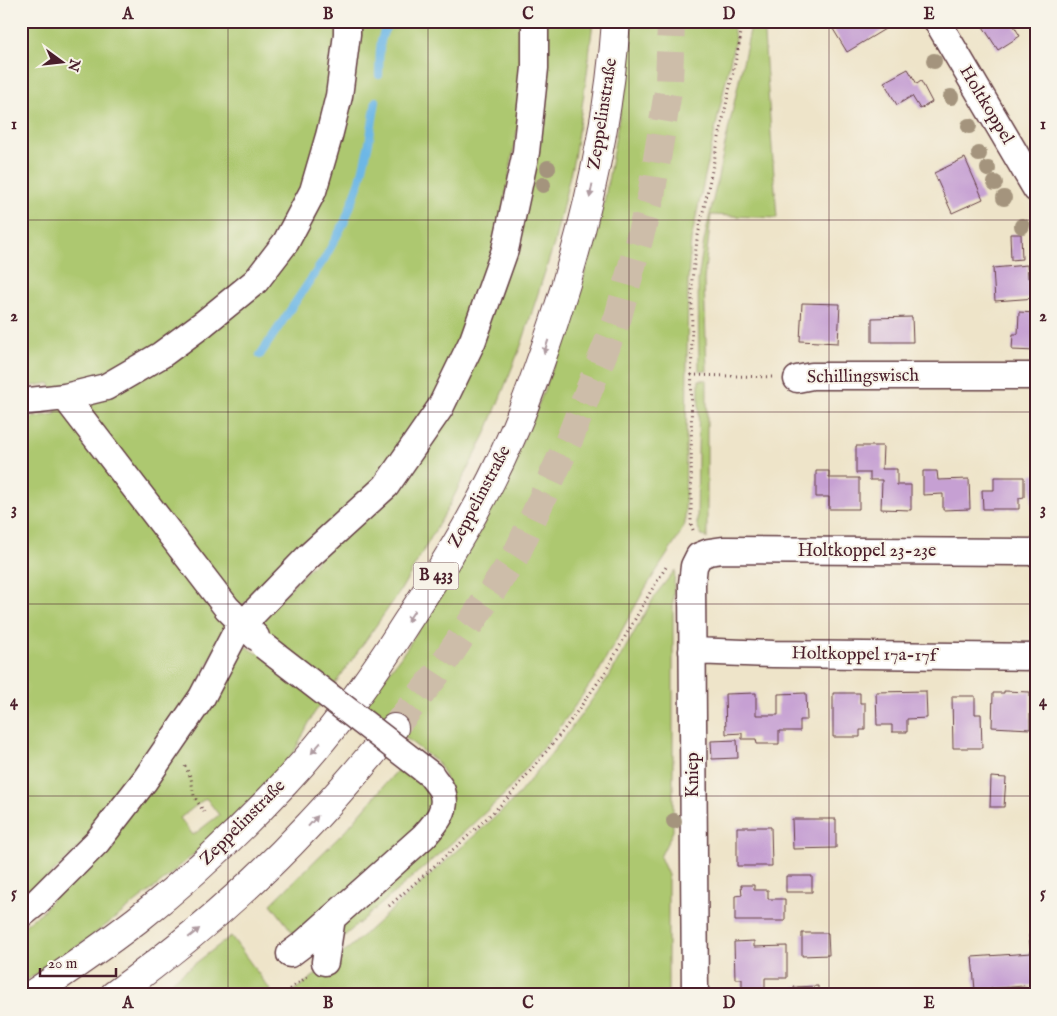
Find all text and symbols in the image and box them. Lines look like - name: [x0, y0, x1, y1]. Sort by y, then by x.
- text: A: [122, 5, 135, 25]
- text: B: [323, 5, 334, 25]
- text: C: [522, 5, 534, 25]
- text: D: [723, 5, 736, 25]
- text: E: [923, 5, 935, 25]
- north arrow: [38, 38, 88, 88]
- text: N: [63, 56, 84, 73]
- street label: Zeppelinstraße: [583, 57, 623, 171]
- street label: Holtkoppel: [954, 61, 1019, 149]
- text: 1: [11, 115, 17, 135]
- text: 1: [1040, 115, 1046, 135]
- one-way arrow: [587, 183, 595, 198]
- text: 2: [10, 307, 18, 327]
- text: 2: [1039, 307, 1047, 327]
- one-way arrow: [542, 339, 549, 354]
- street label: Schillingswisch: [807, 365, 920, 389]
- street label: Zeppelinstraße: [443, 442, 517, 552]
- text: 3: [11, 500, 17, 520]
- text: 3: [1040, 500, 1046, 520]
- street label: Holtkoppel 23-23e: [798, 540, 936, 563]
- road number: B 433: [414, 562, 458, 590]
- one-way arrow: [406, 609, 416, 623]
- street label: Holtkoppel 17a-17f: [791, 642, 940, 668]
- text: 4: [10, 692, 19, 712]
- text: 4: [1039, 692, 1048, 712]
- one-way arrow: [310, 741, 321, 754]
- street label: Kniep: [682, 752, 705, 798]
- street label: Zeppelinstraße: [195, 775, 291, 871]
- one-way arrow: [307, 816, 319, 828]
- text: 5: [11, 884, 17, 904]
- text: 5: [1040, 884, 1046, 904]
- one-way arrow: [188, 927, 201, 938]
- scale bar: [40, 946, 116, 978]
- text: 20 m: [48, 954, 78, 973]
- text: A: [122, 994, 135, 1014]
- text: B: [323, 994, 334, 1014]
- text: C: [522, 994, 534, 1014]
- text: D: [723, 994, 736, 1014]
- text: E: [923, 994, 935, 1014]

